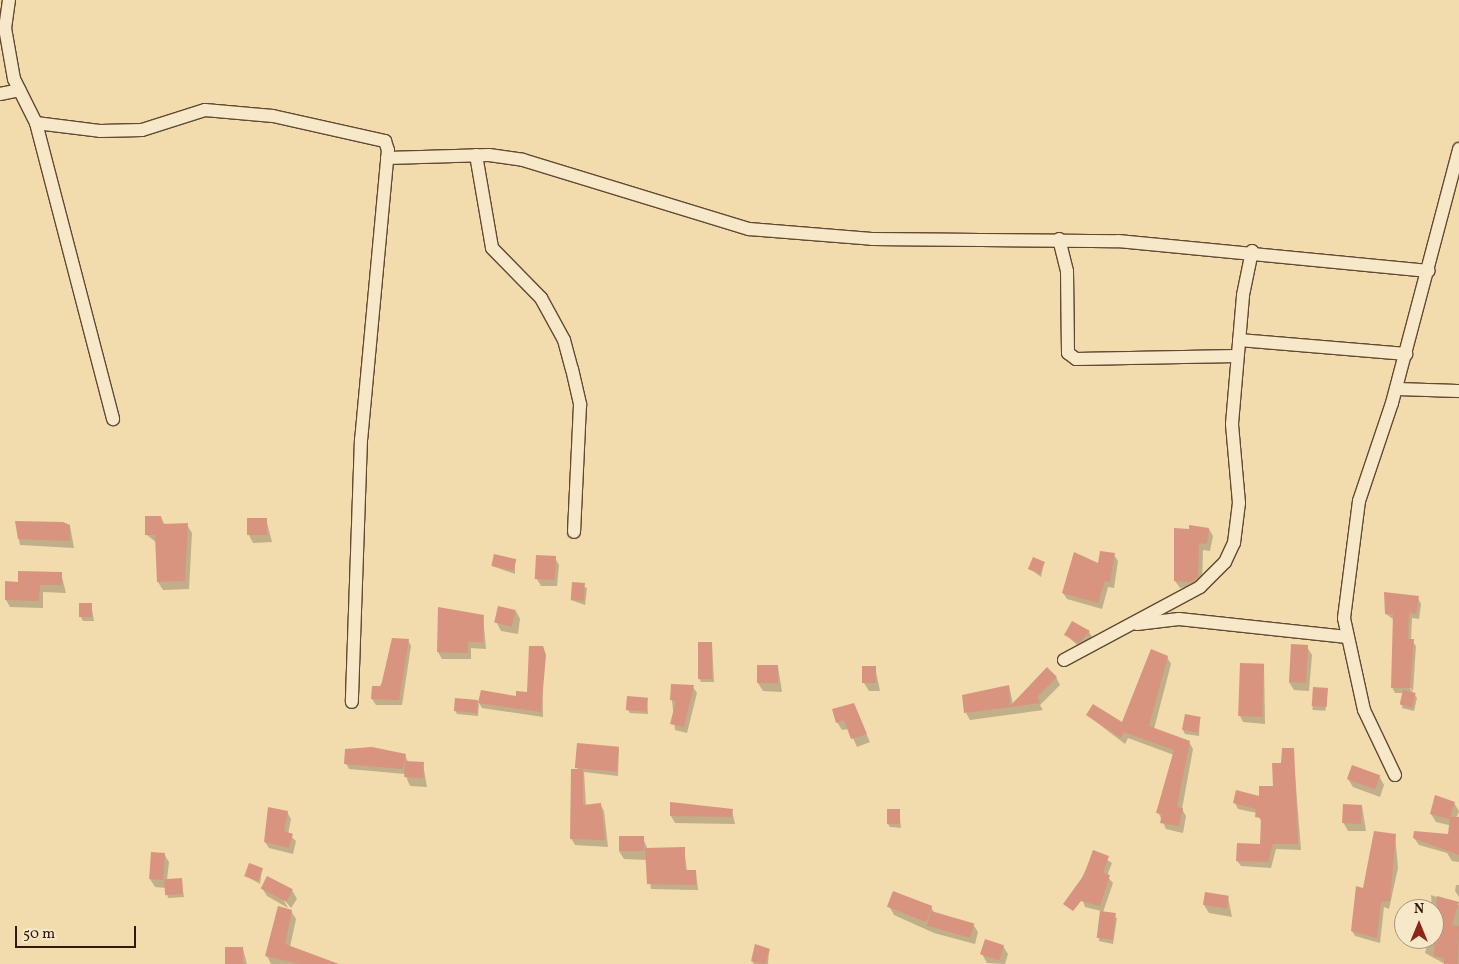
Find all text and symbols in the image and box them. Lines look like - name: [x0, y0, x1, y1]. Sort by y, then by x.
- north arrow: [1394, 899, 1444, 949]
- text: N: [1414, 900, 1424, 919]
- scale bar: [18, 916, 139, 948]
- text: 50 m: [23, 924, 55, 945]

